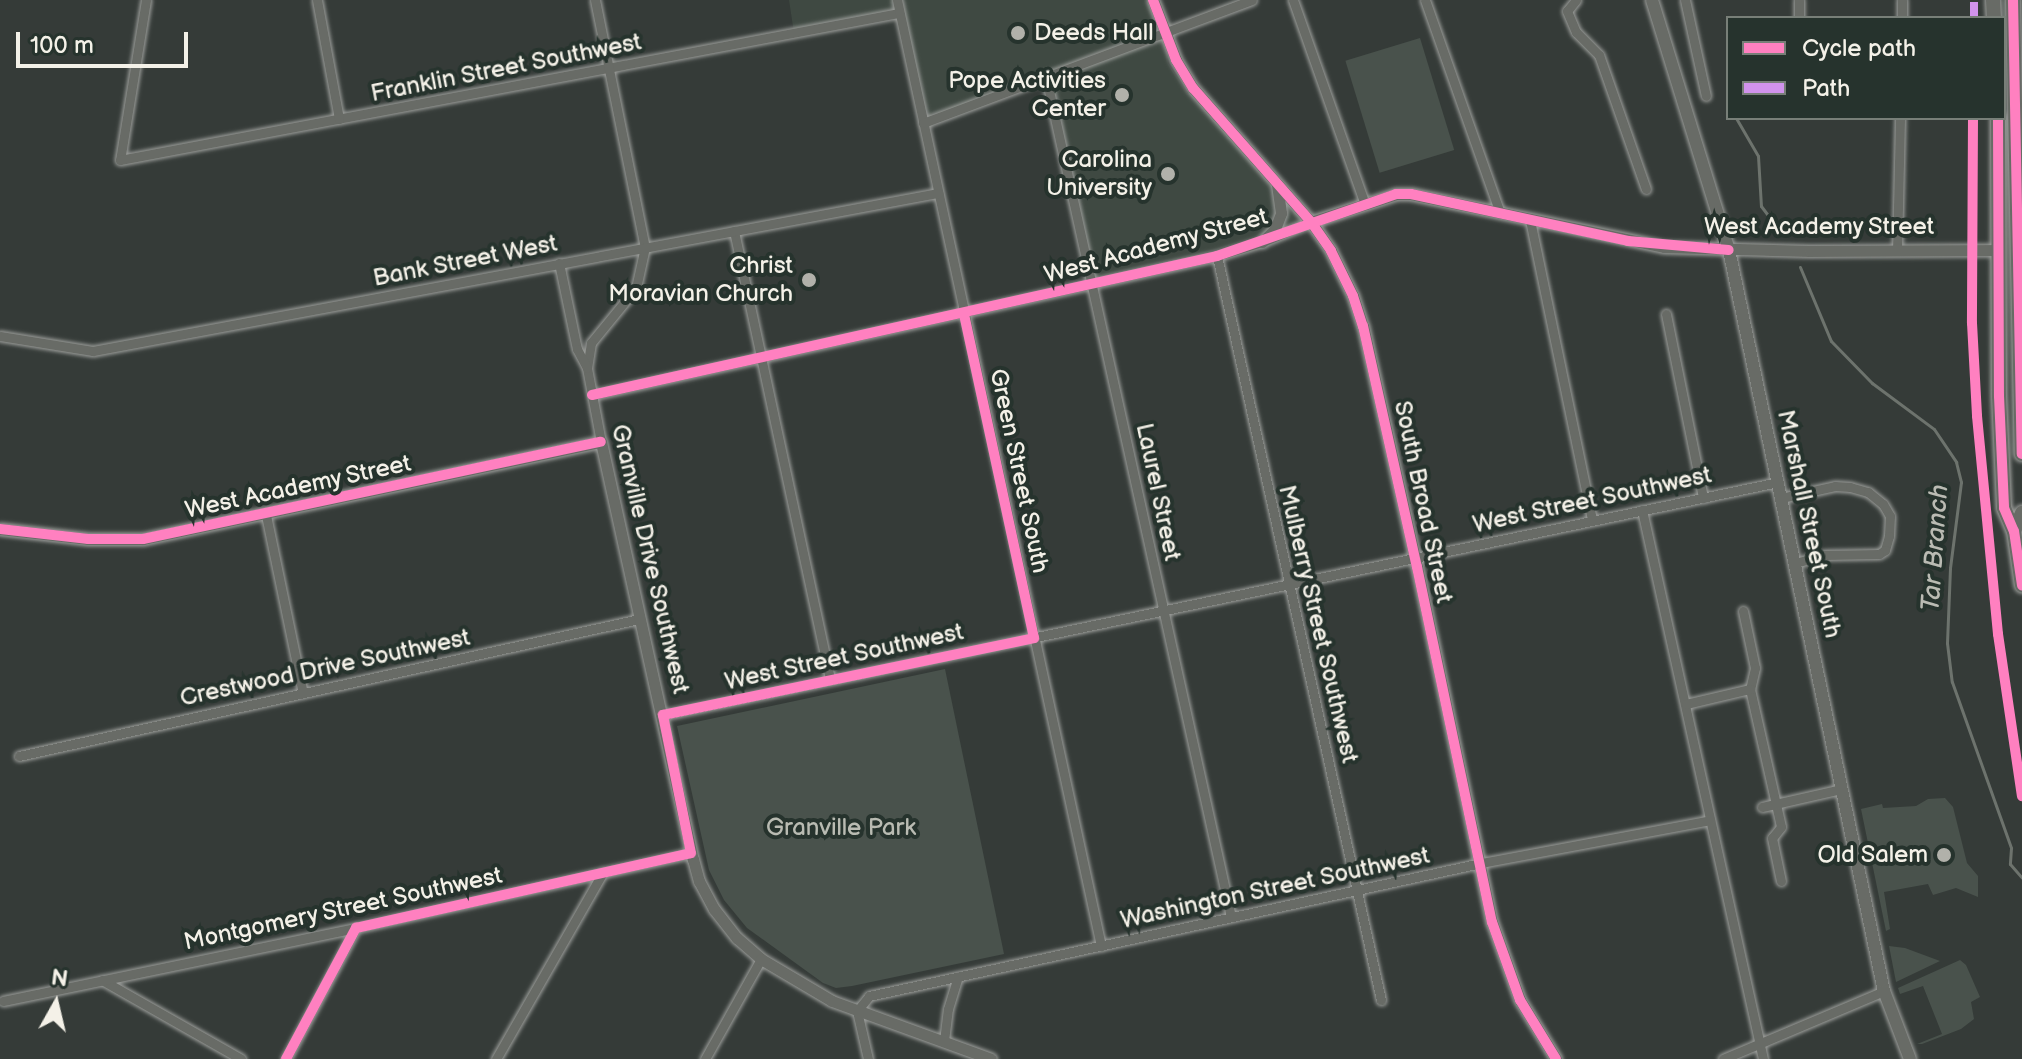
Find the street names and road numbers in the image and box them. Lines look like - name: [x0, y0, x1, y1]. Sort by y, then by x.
- street label: Franklin Street Southwest: [368, 28, 644, 108]
- street label: West Academy Street: [1040, 202, 1272, 290]
- street label: West Academy Street: [1703, 213, 1935, 241]
- street label: Bank Street West: [370, 229, 560, 293]
- street label: Green Street South: [983, 366, 1055, 576]
- street label: South Broad Street: [1387, 398, 1459, 606]
- street label: Marshall Street South: [1771, 407, 1847, 641]
- street label: Laurel Street: [1129, 420, 1187, 564]
- street label: Granville Drive Southwest: [605, 421, 695, 697]
- street label: West Academy Street: [182, 449, 414, 525]
- street label: West Street Southwest: [1470, 461, 1714, 539]
- street label: Mulberry Street Southwest: [1272, 481, 1364, 767]
- street label: West Street Southwest: [722, 618, 966, 696]
- street label: Crestwood Drive Southwest: [177, 623, 473, 713]
- street label: Washington Street Southwest: [1117, 841, 1433, 935]
- street label: Montgomery Street Southwest: [180, 861, 506, 957]

